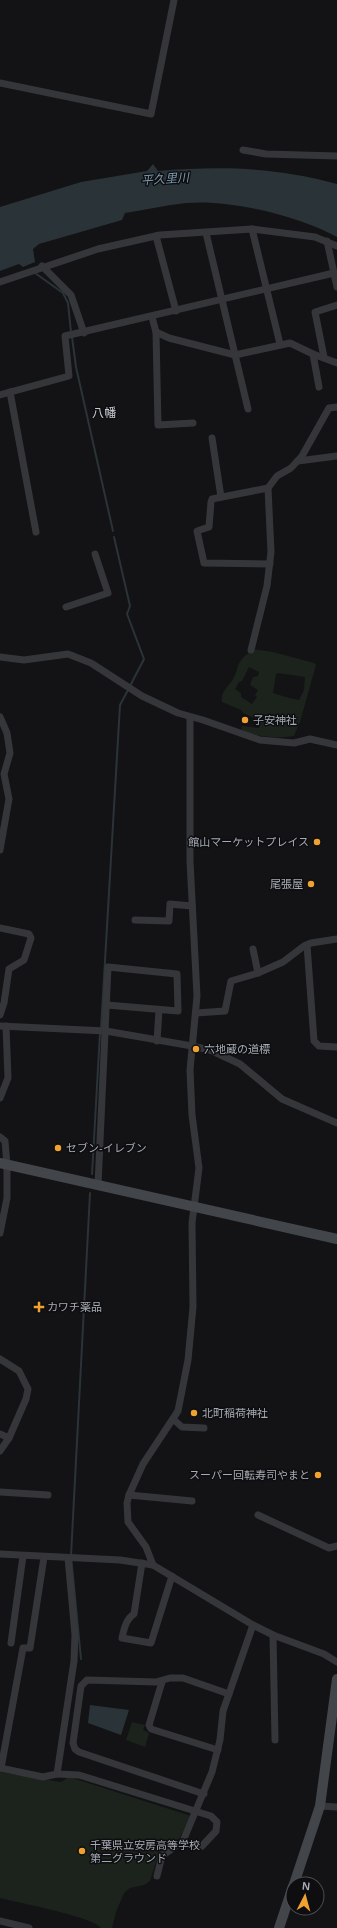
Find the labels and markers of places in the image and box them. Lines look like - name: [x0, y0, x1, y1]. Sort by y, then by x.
- place label: 子安神社: [253, 714, 297, 726]
- marker: 子安神社: [240, 715, 250, 725]
- place label: 館山マーケットプレイス: [188, 836, 309, 848]
- marker: 館山マーケットプレイス: [312, 837, 322, 847]
- place label: 尾張屋: [270, 878, 303, 890]
- marker: 尾張屋: [306, 879, 316, 889]
- place label: 六地蔵の道標: [204, 1043, 270, 1055]
- marker: 六地蔵の道標: [191, 1044, 201, 1054]
- place label: セブン-イレブン: [66, 1142, 147, 1154]
- marker: セブン-イレブン: [53, 1143, 63, 1153]
- place label: カワチ薬品: [47, 1301, 102, 1313]
- marker: カワチ薬品: [34, 1302, 44, 1312]
- place label: 北町稲荷神社: [202, 1407, 268, 1419]
- marker: 北町稲荷神社: [189, 1408, 199, 1418]
- place label: スーパー回転寿司やまと: [189, 1469, 310, 1481]
- marker: スーパー回転寿司やまと: [313, 1470, 323, 1480]
- place label: 千葉県立安房高等学校 第二グラウンド: [90, 1839, 200, 1864]
- marker: 千葉県立安房高等学校 第二グラウンド: [77, 1846, 87, 1856]

